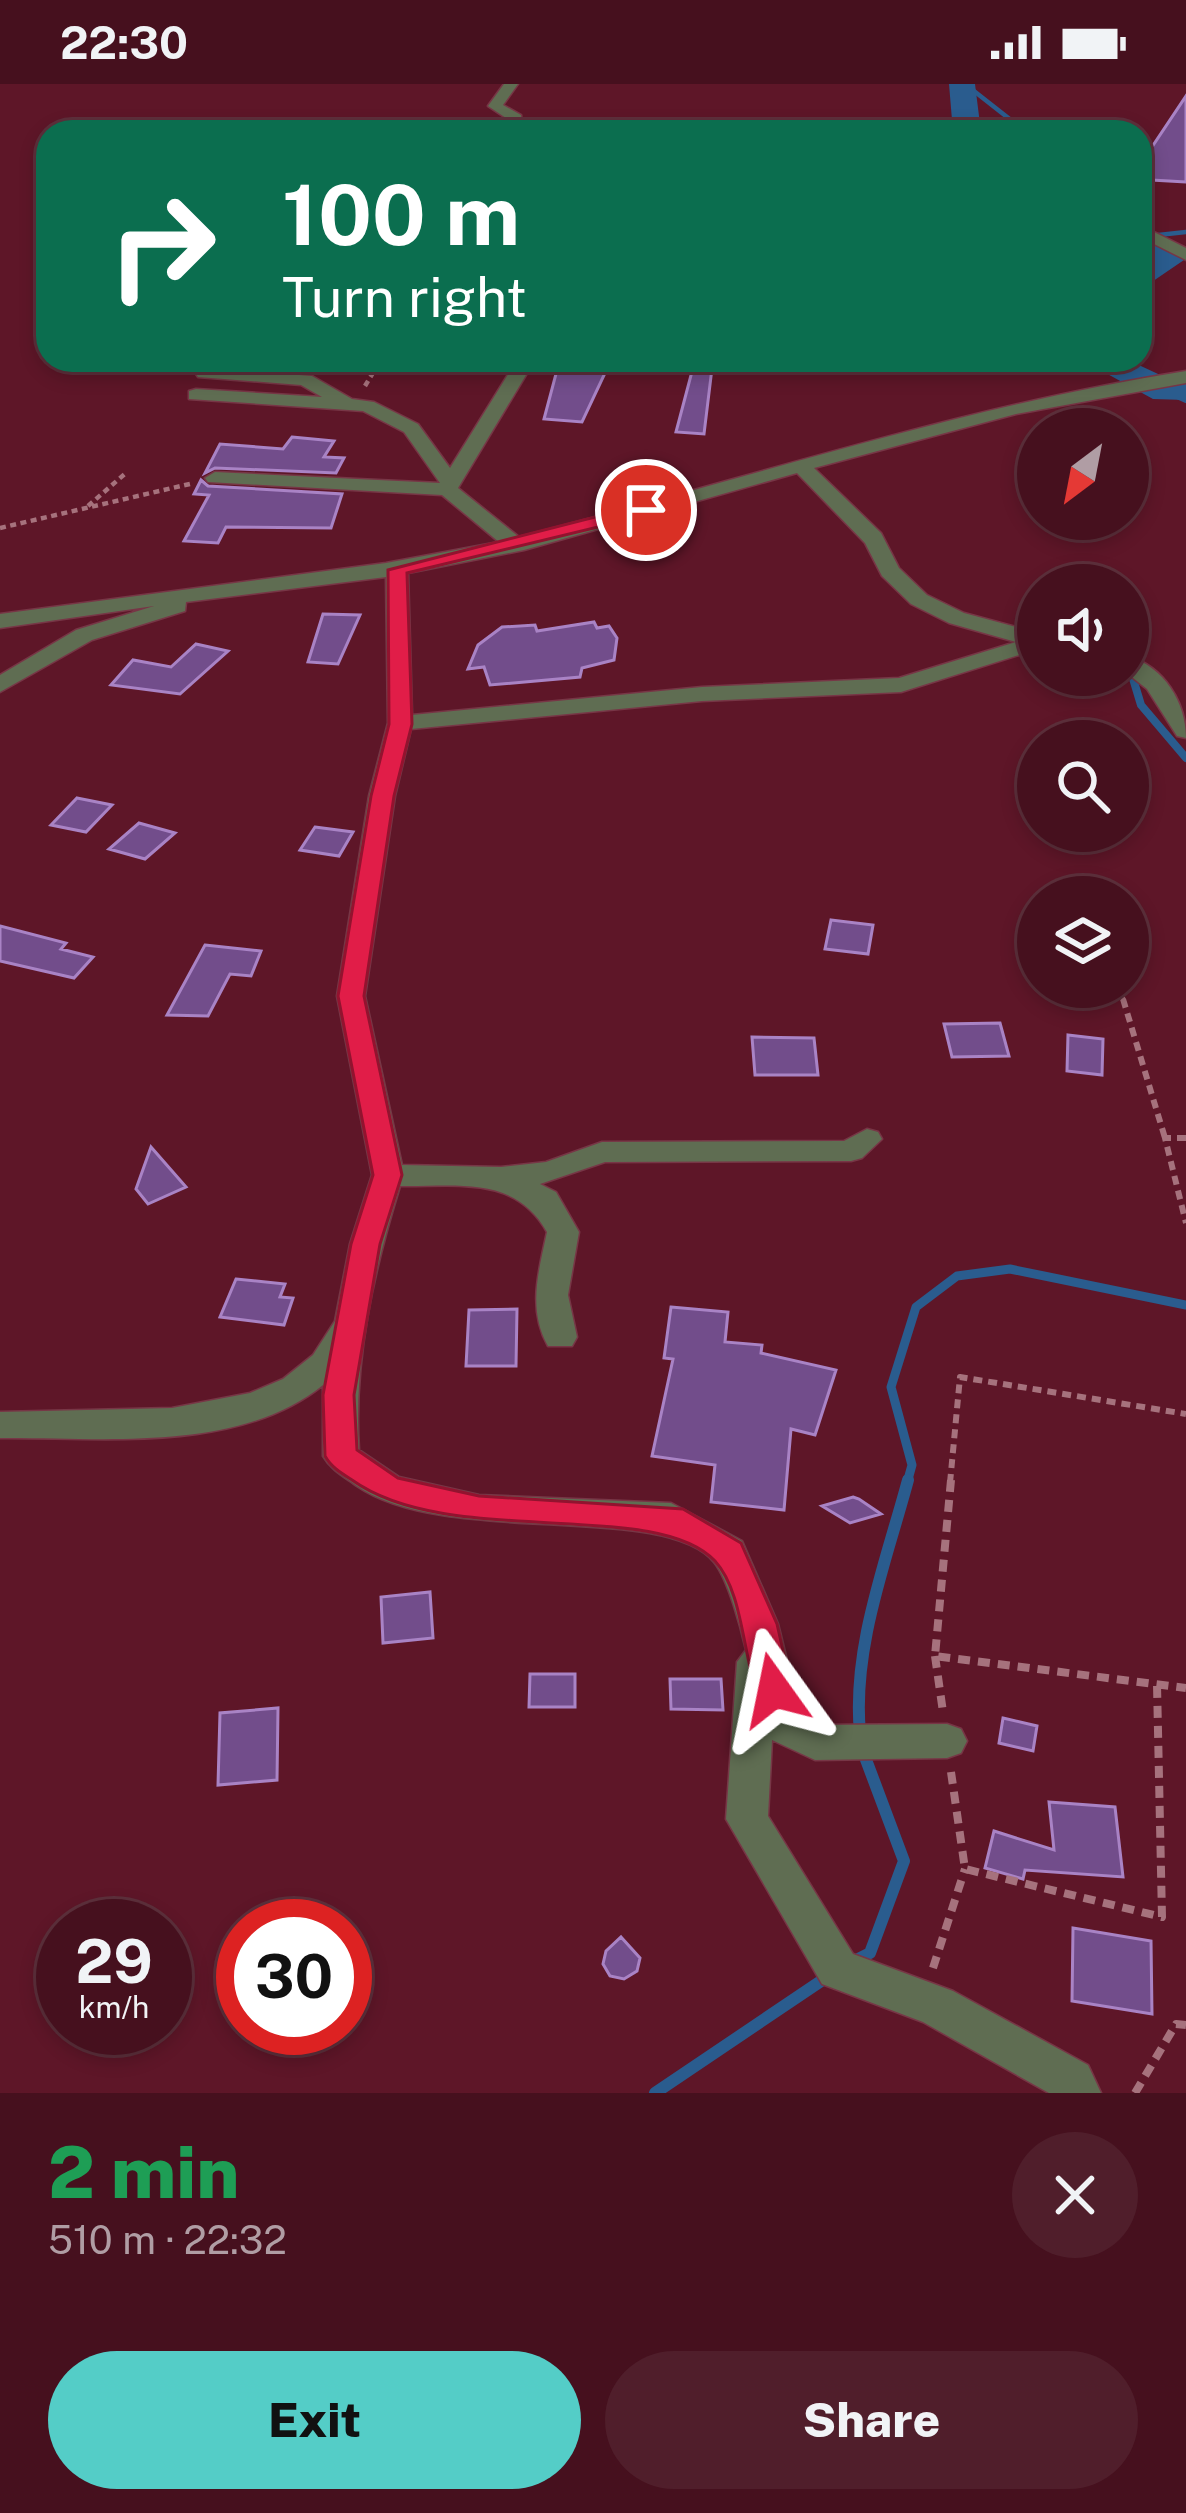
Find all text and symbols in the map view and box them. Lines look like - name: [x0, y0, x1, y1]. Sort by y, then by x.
- text: 22:30: [60, 16, 188, 69]
- text: 100 m: [282, 165, 520, 264]
- icon: right: [84, 168, 240, 324]
- text: Turn right: [282, 266, 527, 329]
- north arrow: [1017, 408, 1149, 540]
- map controls: [1017, 408, 1149, 1008]
- pin: [595, 459, 697, 561]
- icon: arrive: [613, 477, 679, 543]
- button: sound: [1017, 564, 1149, 696]
- button: search: [1017, 720, 1149, 852]
- button: layers: [1017, 876, 1149, 1008]
- position arrow: [711, 1627, 837, 1753]
- speed limit sign: 30: [216, 1899, 372, 2055]
- text: 29: [75, 1926, 153, 1997]
- text: km/h: [79, 1989, 149, 2025]
- text: 2 min: [48, 2130, 239, 2214]
- button: close: [1012, 2132, 1138, 2258]
- text: 510 m · 22:32: [48, 2217, 287, 2263]
- button: Exit: [48, 2351, 581, 2489]
- button: Share: [605, 2351, 1138, 2489]

